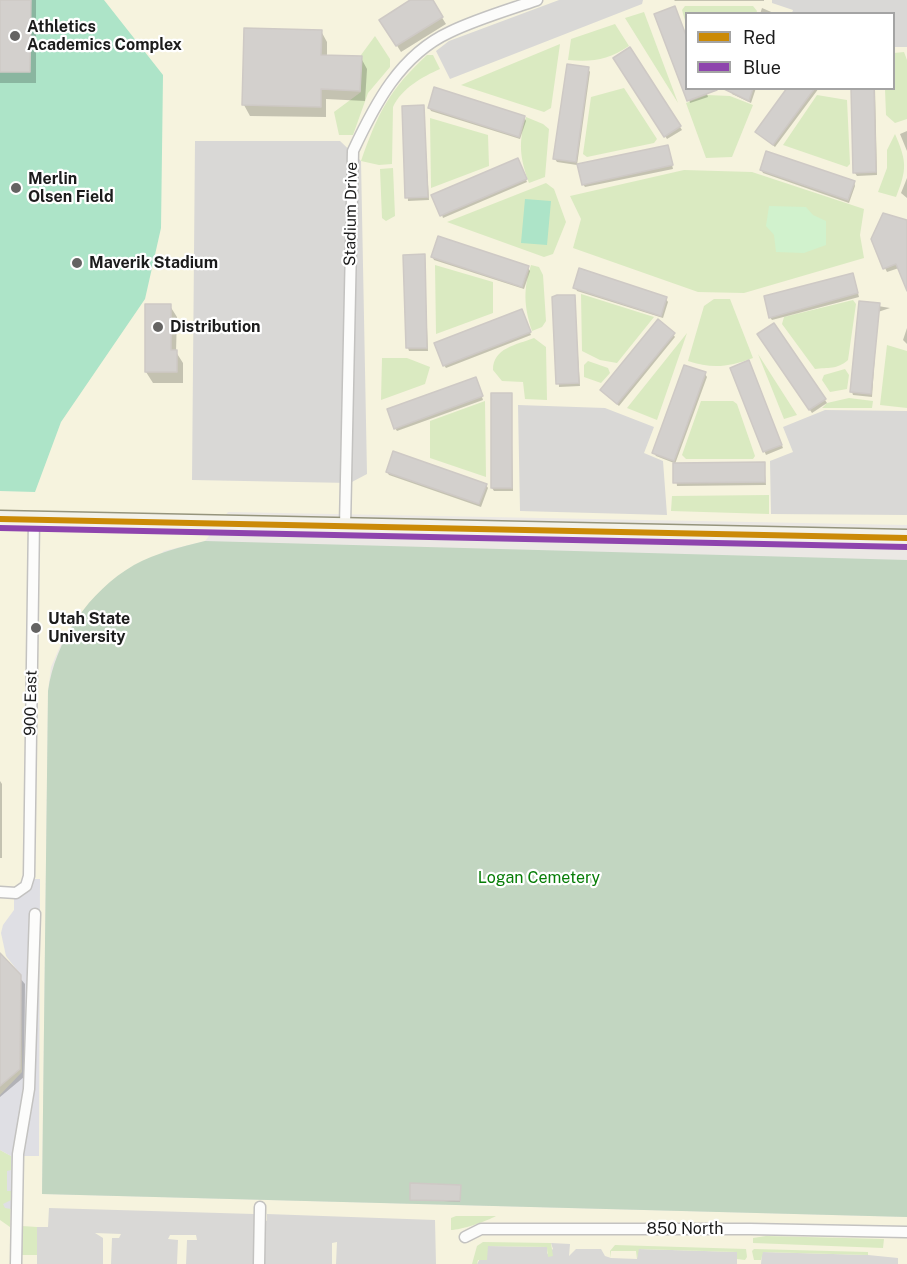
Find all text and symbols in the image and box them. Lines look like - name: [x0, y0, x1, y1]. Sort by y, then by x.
- legend: [685, 12, 895, 90]
- place label: Athletics Academics Complex: [27, 17, 182, 55]
- text: Red: [743, 27, 776, 48]
- marker: Athletics Academics Complex: [8, 29, 22, 43]
- text: Blue: [743, 57, 781, 78]
- street label: Stadium Drive: [340, 162, 362, 266]
- place label: Merlin Olsen Field: [28, 169, 114, 207]
- marker: Merlin Olsen Field: [9, 181, 23, 195]
- place label: Maverik Stadium: [89, 253, 218, 273]
- marker: Maverik Stadium: [70, 256, 84, 270]
- place label: Distribution: [170, 317, 261, 337]
- marker: Distribution: [151, 320, 165, 334]
- place label: Utah State University: [48, 609, 130, 647]
- marker: Utah State University: [29, 621, 43, 635]
- street label: 900 East: [21, 670, 41, 736]
- park label: Logan Cemetery: [478, 868, 600, 888]
- street label: 850 North: [647, 1219, 723, 1239]

